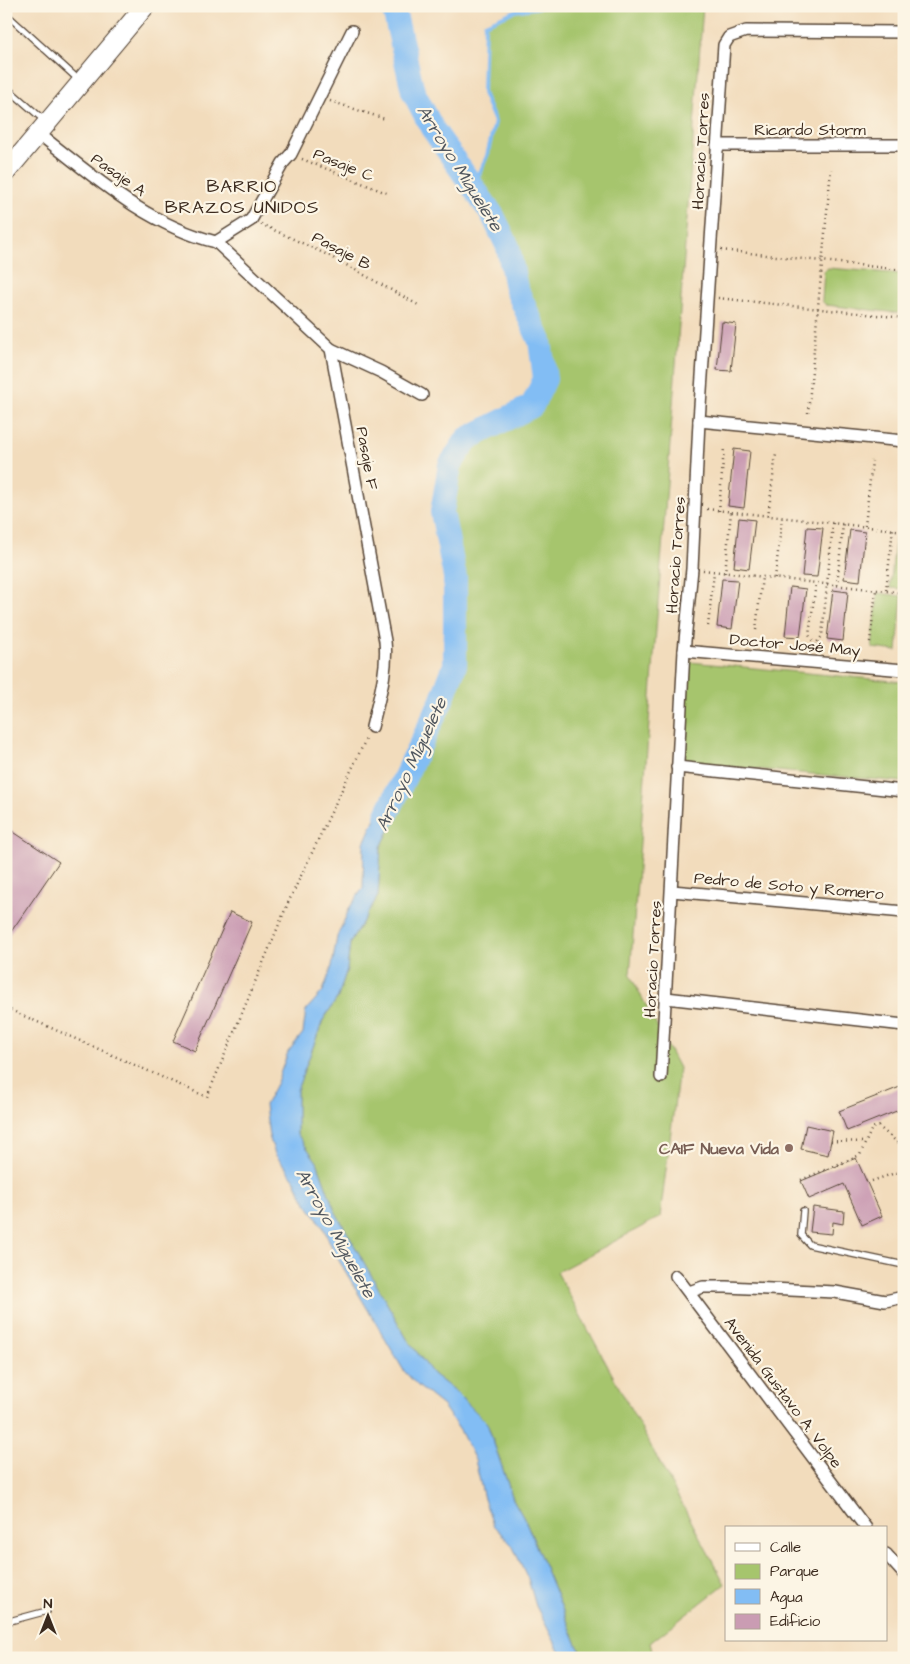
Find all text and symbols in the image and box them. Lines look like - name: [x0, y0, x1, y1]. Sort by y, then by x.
- street label: Horacio Torres: [687, 92, 715, 210]
- water label: Arroyo Miguelete: [410, 101, 509, 238]
- street label: Ricardo Storm: [754, 119, 866, 141]
- street label: Pasaje C: [310, 143, 377, 187]
- street label: Pasaje A: [86, 148, 150, 202]
- district label: BARRIO BRAZOS UNIDOS: [165, 174, 319, 220]
- street label: Pasaje B: [308, 226, 375, 276]
- street label: Pasaje F: [351, 425, 383, 491]
- street label: Horacio Torres: [661, 496, 691, 614]
- street label: Doctor José May: [729, 628, 861, 663]
- water label: Arroyo Miguelete: [370, 692, 455, 835]
- street label: Pedro de Soto y Romero: [693, 867, 885, 906]
- street label: Horacio Torres: [639, 900, 667, 1018]
- place label: CAIF Nueva Vida: [659, 1138, 780, 1160]
- marker: CAIF Nueva Vida: [783, 1142, 795, 1154]
- water label: Arroyo Miguelete: [289, 1164, 382, 1304]
- street label: Avenida Gustavo A. Volpe: [719, 1313, 848, 1473]
- legend: [725, 1526, 888, 1642]
- text: Calle: [770, 1537, 801, 1558]
- text: Parque: [770, 1561, 819, 1582]
- text: Agua: [770, 1587, 803, 1609]
- north arrow: [22, 1592, 72, 1642]
- text: N: [44, 1594, 53, 1614]
- text: Edificio: [770, 1611, 821, 1632]

